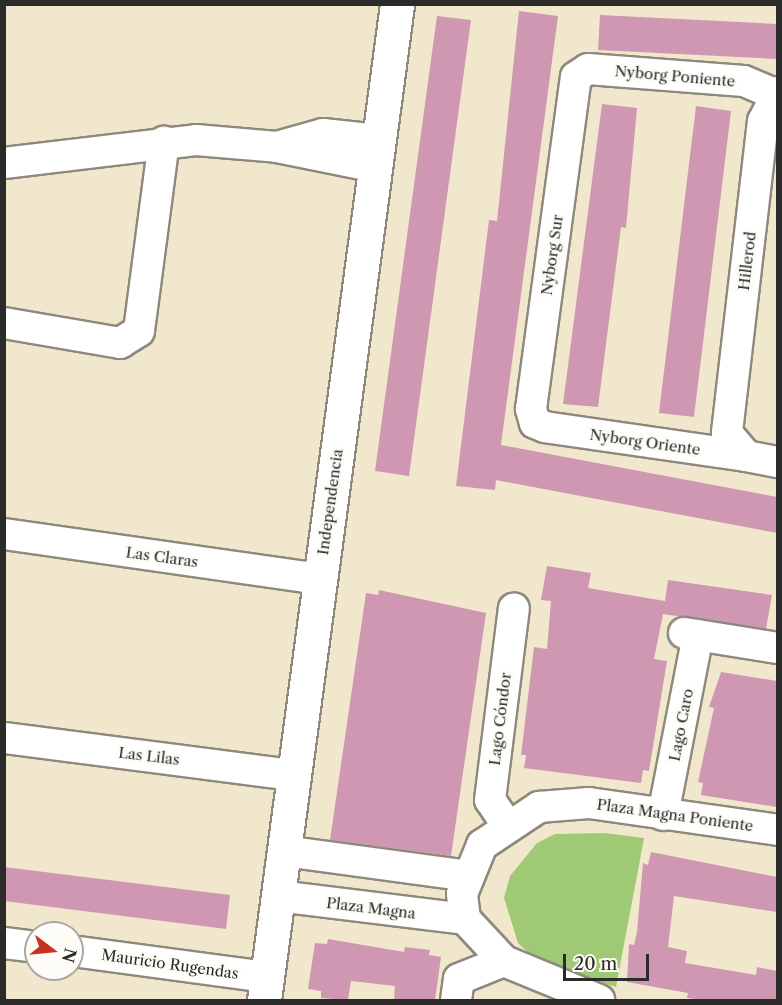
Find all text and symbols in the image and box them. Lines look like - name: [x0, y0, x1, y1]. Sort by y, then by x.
- street label: Nyborg Poniente: [614, 62, 736, 90]
- street label: Nyborg Sur: [537, 213, 567, 297]
- street label: Hillerod: [734, 231, 760, 291]
- street label: Nyborg Oriente: [588, 425, 702, 459]
- street label: Independencia: [314, 448, 346, 556]
- street label: Las Claras: [125, 543, 199, 571]
- street label: Lago Cóndor: [485, 671, 515, 767]
- street label: Lago Caro: [665, 687, 697, 763]
- street label: Las Lilas: [117, 743, 181, 769]
- street label: Plaza Magna Poniente: [595, 795, 755, 835]
- street label: Plaza Magna: [325, 894, 417, 922]
- north arrow: [24, 921, 84, 981]
- scale bar: [566, 942, 652, 980]
- street label: Mauricio Rugendas: [100, 945, 240, 983]
- text: N: [58, 946, 81, 965]
- text: 20 m: [574, 953, 617, 975]

